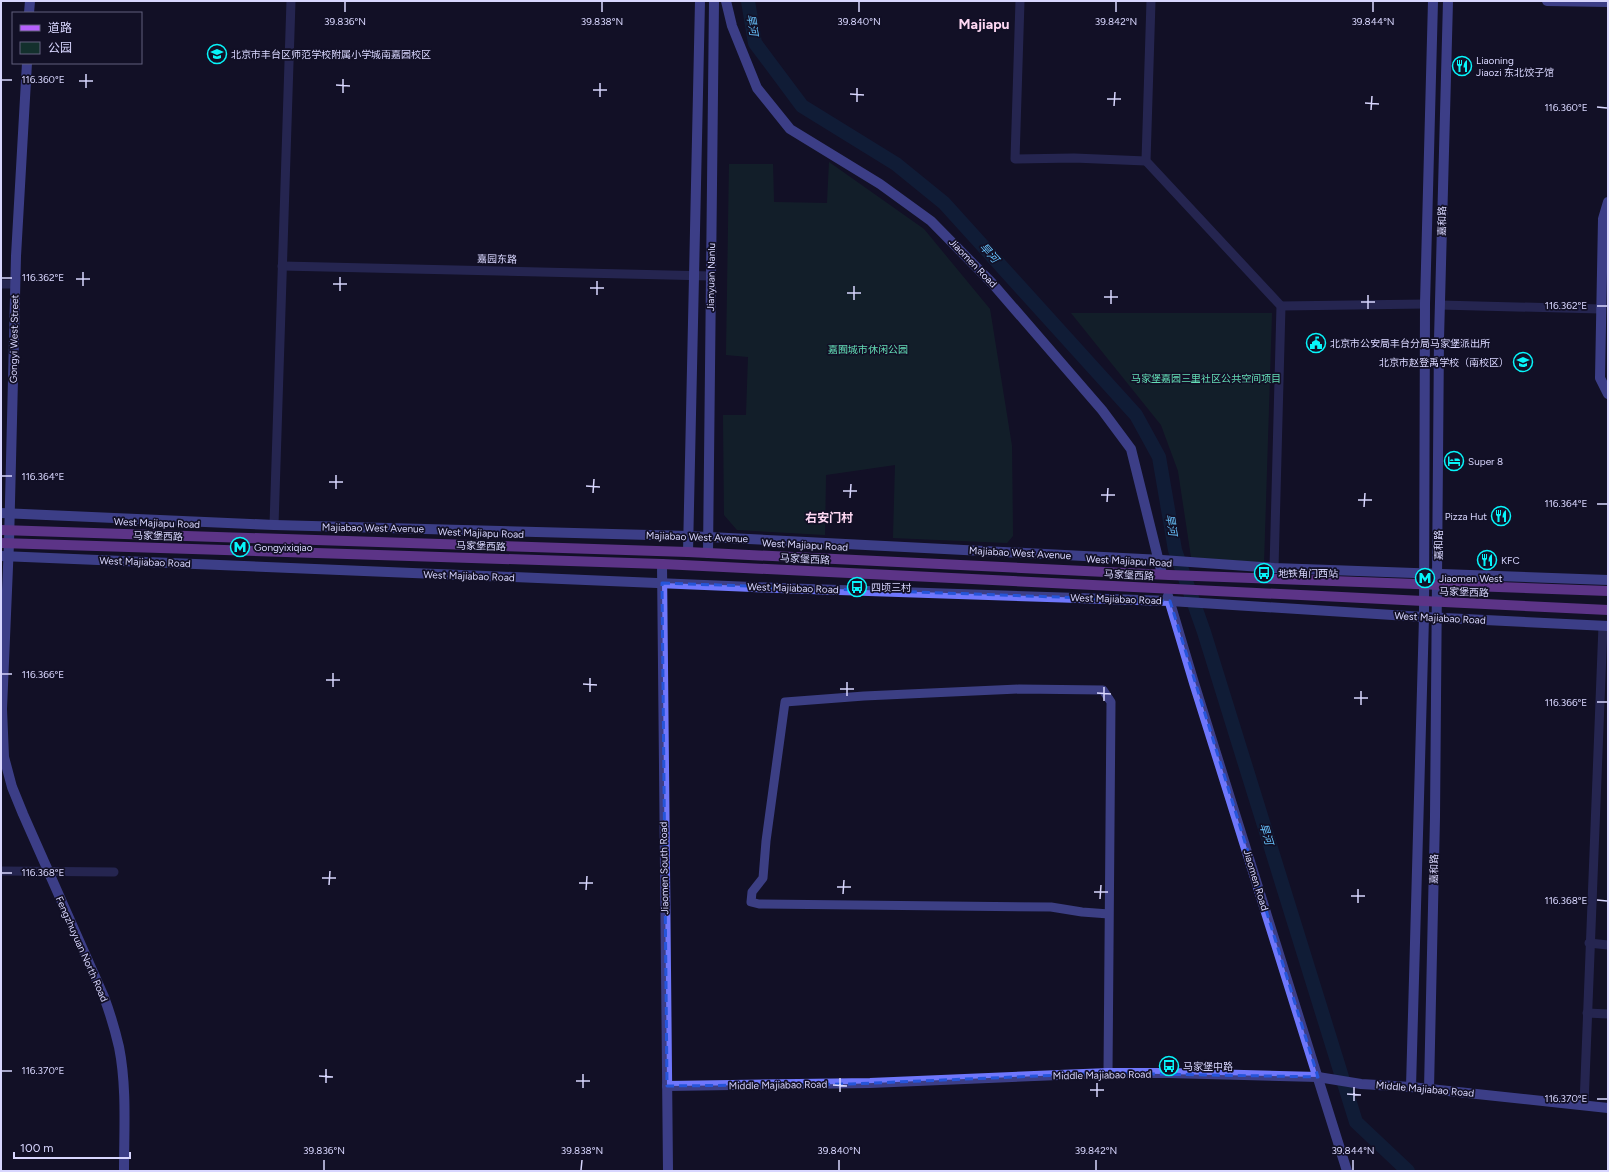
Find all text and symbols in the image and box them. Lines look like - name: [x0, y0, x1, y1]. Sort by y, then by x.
- legend: [12, 12, 142, 64]
- water label: 旱河: [744, 13, 761, 39]
- text: 39.836°N: [324, 15, 366, 28]
- text: 39.838°N: [581, 15, 623, 28]
- text: 39.840°N: [837, 15, 881, 28]
- text: 39.842°N: [1095, 15, 1137, 28]
- text: 39.844°N: [1351, 15, 1395, 28]
- district label: Majiapu: [958, 16, 1010, 33]
- text: 道路: [48, 21, 72, 35]
- text: 公园: [48, 41, 72, 55]
- school or university icon: 北京市丰台区师范学校附属小学城南嘉园校区: [206, 43, 228, 65]
- place label: 北京市丰台区师范学校附属小学城南嘉园校区: [231, 48, 431, 61]
- place label: Liaoning Jiaozi 东北饺子馆: [1476, 54, 1554, 79]
- restaurant icon: Liaoning Jiaozi 东北饺子馆: [1451, 55, 1473, 77]
- text: 116.360°E: [21, 73, 65, 86]
- text: 116.360°E: [1544, 101, 1588, 114]
- street label: 嘉和路: [1435, 206, 1449, 236]
- street label: Jiaomen Road: [946, 236, 1000, 290]
- water label: 旱河: [977, 240, 1003, 267]
- street label: Jianyuan Nanlu: [704, 243, 718, 311]
- street label: 嘉园东路: [477, 252, 517, 266]
- text: 116.362°E: [22, 271, 64, 284]
- street label: Gongyi West Street: [7, 294, 21, 383]
- text: 116.362°E: [1545, 299, 1587, 312]
- public building icon: 北京市公安局丰台分局马家堡派出所: [1305, 332, 1327, 354]
- place label: 北京市公安局丰台分局马家堡派出所: [1330, 337, 1490, 350]
- park label: 嘉囿城市休闲公园: [828, 343, 908, 356]
- school or university icon: 北京市赵登禹学校（南校区）: [1512, 351, 1534, 373]
- place label: 北京市赵登禹学校（南校区）: [1379, 356, 1509, 369]
- park label: 马家堡嘉园三里社区公共空间项目: [1131, 372, 1281, 385]
- hotel icon: Super 8: [1443, 450, 1465, 472]
- place label: Super 8: [1468, 455, 1503, 468]
- text: 116.364°E: [22, 470, 65, 483]
- text: 116.364°E: [1545, 497, 1588, 510]
- restaurant icon: Pizza Hut: [1490, 505, 1512, 527]
- place label: Pizza Hut: [1445, 510, 1487, 523]
- district label: 右安门村: [805, 511, 853, 525]
- water label: 旱河: [1163, 513, 1180, 539]
- street label: West Majiapu Road: [114, 515, 200, 531]
- street label: Majiabao West Avenue: [322, 521, 425, 535]
- street label: West Majiapu Road: [438, 525, 524, 541]
- street label: 马家堡西路: [133, 529, 183, 543]
- street label: Majiabao West Avenue: [646, 529, 749, 545]
- street label: 嘉和路: [1432, 530, 1445, 560]
- metro station icon: Gongyixiqiao: [229, 536, 251, 558]
- street label: West Majiapu Road: [762, 536, 849, 554]
- street label: 马家堡西路: [456, 539, 506, 553]
- place label: Gongyixiqiao: [254, 541, 313, 554]
- street label: Majiabao West Avenue: [969, 544, 1072, 562]
- restaurant icon: KFC: [1476, 549, 1498, 571]
- street label: 马家堡西路: [780, 551, 830, 567]
- street label: West Majiapu Road: [1086, 552, 1173, 570]
- street label: West Majiabao Road: [99, 554, 191, 570]
- place label: KFC: [1501, 554, 1520, 567]
- bus stop icon: 地铁角门西站: [1253, 562, 1275, 584]
- street label: 马家堡西路: [1104, 567, 1154, 583]
- place label: 地铁角门西站: [1278, 567, 1338, 580]
- metro station icon: Jiaomen West: [1414, 567, 1436, 589]
- street label: West Majiabao Road: [423, 568, 515, 584]
- place label: Jiaomen West: [1439, 572, 1503, 585]
- bus stop icon: 四顷三村: [846, 576, 868, 598]
- street label: West Majiabao Road: [747, 580, 839, 596]
- place label: 四顷三村: [871, 581, 911, 594]
- street label: 马家堡西路: [1439, 585, 1489, 599]
- street label: West Majiabao Road: [1070, 591, 1162, 607]
- street label: West Majiabao Road: [1394, 609, 1486, 627]
- text: 116.366°E: [22, 668, 64, 681]
- text: 116.366°E: [1545, 696, 1587, 709]
- street label: Jiaomen South Road: [657, 821, 671, 914]
- water label: 旱河: [1257, 822, 1276, 848]
- street label: Jiaomen Road: [1241, 848, 1272, 912]
- street label: 嘉和路: [1427, 854, 1441, 884]
- text: 116.368°E: [22, 866, 65, 879]
- street label: Fengzhuyuan North Road: [53, 894, 111, 1004]
- text: 116.368°E: [1545, 894, 1588, 907]
- bus stop icon: 马家堡中路: [1158, 1055, 1180, 1077]
- place label: 马家堡中路: [1183, 1060, 1233, 1073]
- text: 116.370°E: [22, 1064, 64, 1077]
- street label: Middle Majiabao Road: [1053, 1068, 1152, 1082]
- street label: Middle Majiabao Road: [729, 1078, 828, 1092]
- street label: Middle Majiabao Road: [1375, 1078, 1475, 1100]
- text: 116.370°E: [1545, 1092, 1587, 1105]
- scale bar: [14, 1134, 130, 1160]
- text: 100 m: [20, 1141, 54, 1155]
- text: 39.836°N: [303, 1144, 345, 1157]
- text: 39.838°N: [561, 1144, 603, 1157]
- text: 39.840°N: [817, 1144, 861, 1157]
- text: 39.842°N: [1075, 1144, 1117, 1157]
- text: 39.844°N: [1331, 1144, 1375, 1157]

